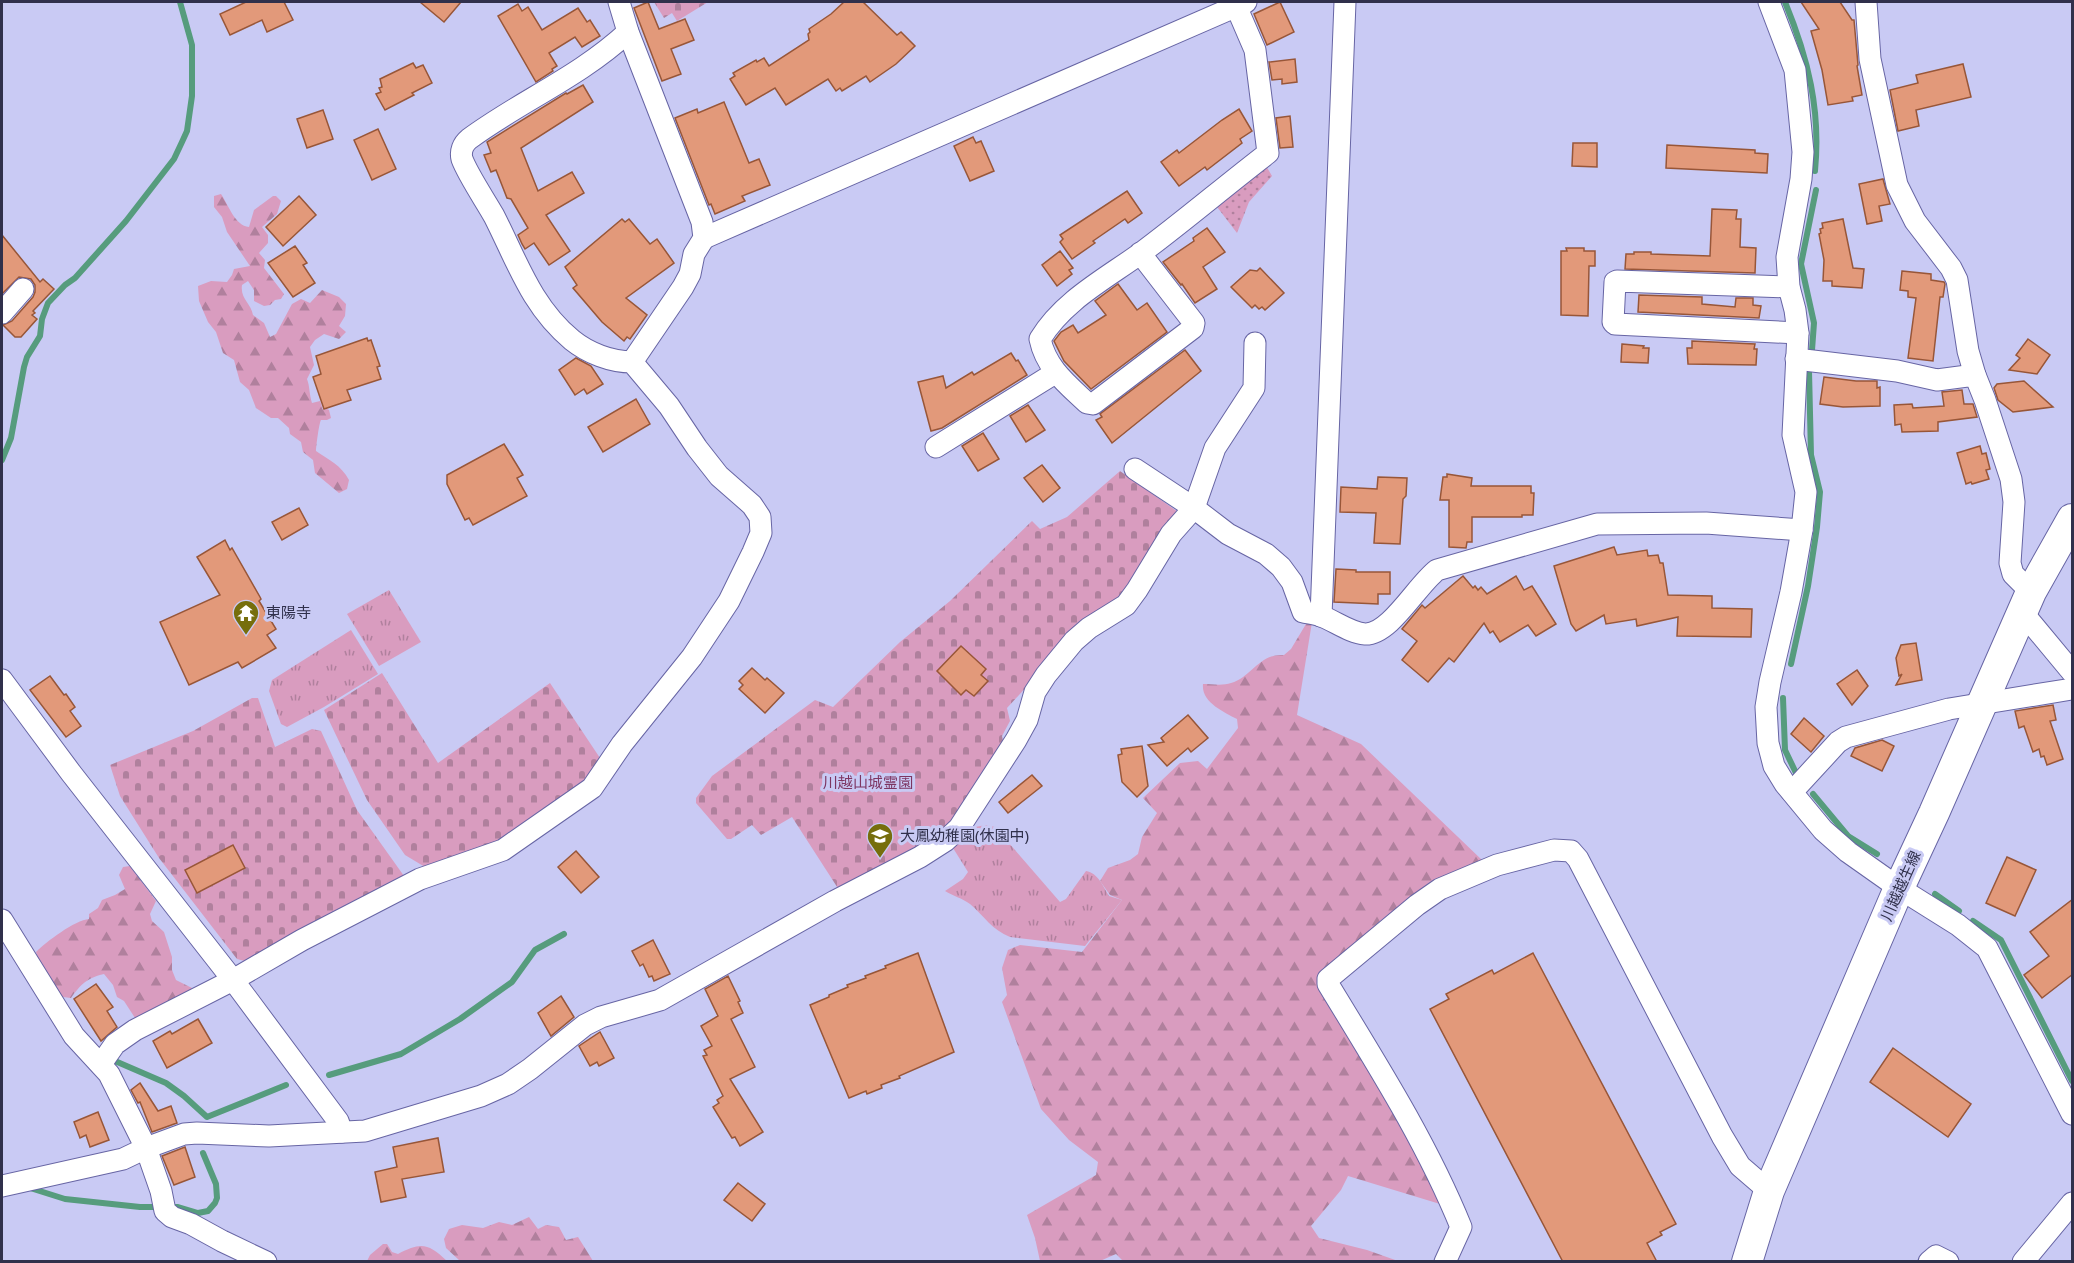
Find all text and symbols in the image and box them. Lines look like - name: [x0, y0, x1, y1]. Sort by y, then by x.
- temple icon: 東陽寺: [231, 598, 261, 636]
- place label: 東陽寺: [266, 602, 311, 622]
- park label: 川越山城霊園: [823, 772, 913, 792]
- school or university icon: 大鳳幼稚園(休園中): [865, 821, 895, 859]
- place label: 大鳳幼稚園(休園中): [900, 825, 1029, 845]
- street label: 川越越生線: [1876, 847, 1924, 924]

